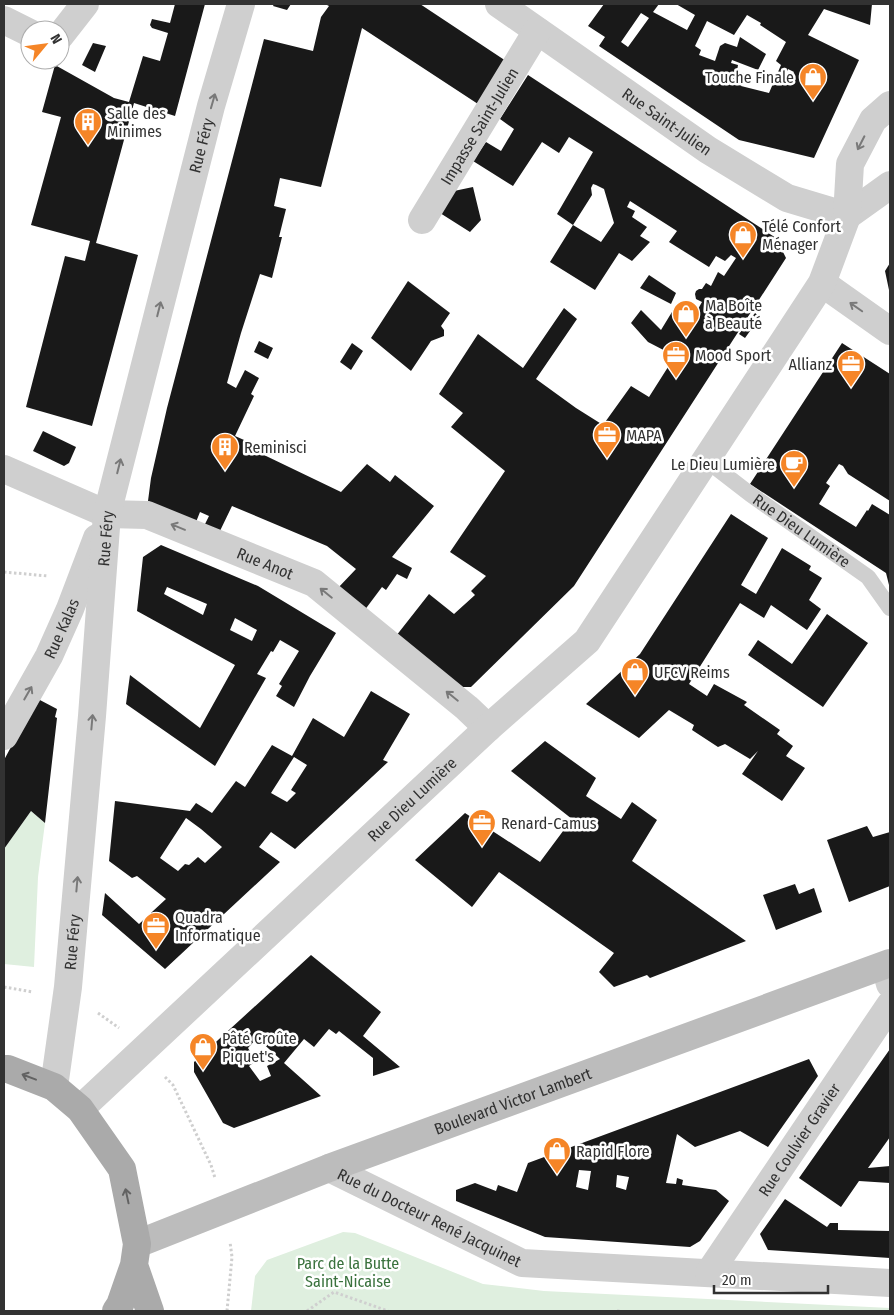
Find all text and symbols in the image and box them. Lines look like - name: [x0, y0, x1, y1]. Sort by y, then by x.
- north arrow: [20, 20, 70, 70]
- text: N: [46, 31, 65, 47]
- shop icon: Touche Finale: [798, 62, 828, 101]
- street label: Impasse Saint-Julien: [436, 64, 522, 188]
- place label: Touche Finale: [705, 68, 794, 87]
- street label: Rue Saint-Julien: [619, 84, 715, 159]
- one-way arrow: [208, 93, 218, 109]
- place label: Salle des Minimes: [107, 104, 166, 141]
- building icon: Salle des Minimes: [73, 107, 103, 146]
- street label: Rue Féry: [185, 115, 217, 175]
- one-way arrow: [856, 135, 866, 150]
- place label: Télé Confort Ménager: [762, 217, 842, 254]
- shop icon: Télé Confort Ménager: [728, 220, 758, 259]
- place label: Ma Boîte à Beauté: [705, 296, 762, 333]
- shop icon: Ma Boîte à Beauté: [671, 299, 701, 338]
- one-way arrow: [155, 301, 164, 317]
- one-way arrow: [849, 302, 863, 312]
- office icon: Mood Sport: [661, 340, 691, 379]
- place label: Mood Sport: [695, 346, 772, 365]
- office icon: Allianz: [836, 349, 866, 388]
- place label: Allianz: [789, 355, 832, 374]
- office icon: MAPA: [592, 420, 622, 459]
- place label: MAPA: [626, 426, 662, 445]
- building icon: Reminisci: [210, 432, 240, 471]
- place label: Reminisci: [244, 438, 307, 457]
- cafe icon: Le Dieu Lumière: [779, 449, 809, 488]
- place label: Le Dieu Lumière: [671, 455, 775, 474]
- one-way arrow: [115, 459, 124, 475]
- street label: Rue Dieu Lumière: [749, 490, 854, 571]
- street label: Rue Féry: [94, 509, 117, 567]
- one-way arrow: [171, 522, 186, 532]
- street label: Rue Anot: [234, 543, 297, 583]
- one-way arrow: [320, 587, 333, 598]
- street label: Rue Kalas: [40, 596, 83, 661]
- shop icon: UFCV Reims: [620, 657, 650, 696]
- place label: UFCV Reims: [654, 663, 730, 682]
- one-way arrow: [23, 687, 33, 701]
- one-way arrow: [446, 690, 459, 701]
- one-way arrow: [87, 715, 97, 731]
- street label: Rue Dieu Lumière: [363, 753, 460, 845]
- office icon: Renard-Camus: [467, 808, 497, 847]
- place label: Renard-Camus: [501, 814, 597, 833]
- one-way arrow: [73, 877, 82, 893]
- place label: Quadra Informatique: [175, 908, 261, 945]
- office icon: Quadra Informatique: [141, 911, 171, 950]
- street label: Rue Féry: [60, 913, 84, 971]
- place label: Pâté Croûte Piquet's: [222, 1029, 297, 1066]
- shop icon: Pâté Croûte Piquet's: [188, 1032, 218, 1071]
- street label: Boulevard Victor Lambert: [431, 1063, 595, 1138]
- one-way arrow: [22, 1072, 37, 1081]
- street label: Rue Coulvier Gravier: [754, 1079, 844, 1200]
- shop icon: Rapid Flore: [542, 1136, 572, 1175]
- place label: Rapid Flore: [576, 1142, 650, 1161]
- street label: Rue du Docteur René Jacquinet: [334, 1164, 525, 1271]
- one-way arrow: [122, 1188, 132, 1204]
- park label: Parc de la Butte Saint-Nicaise: [297, 1254, 399, 1291]
- scale bar: [714, 1262, 828, 1294]
- text: 20 m: [722, 1271, 752, 1289]

